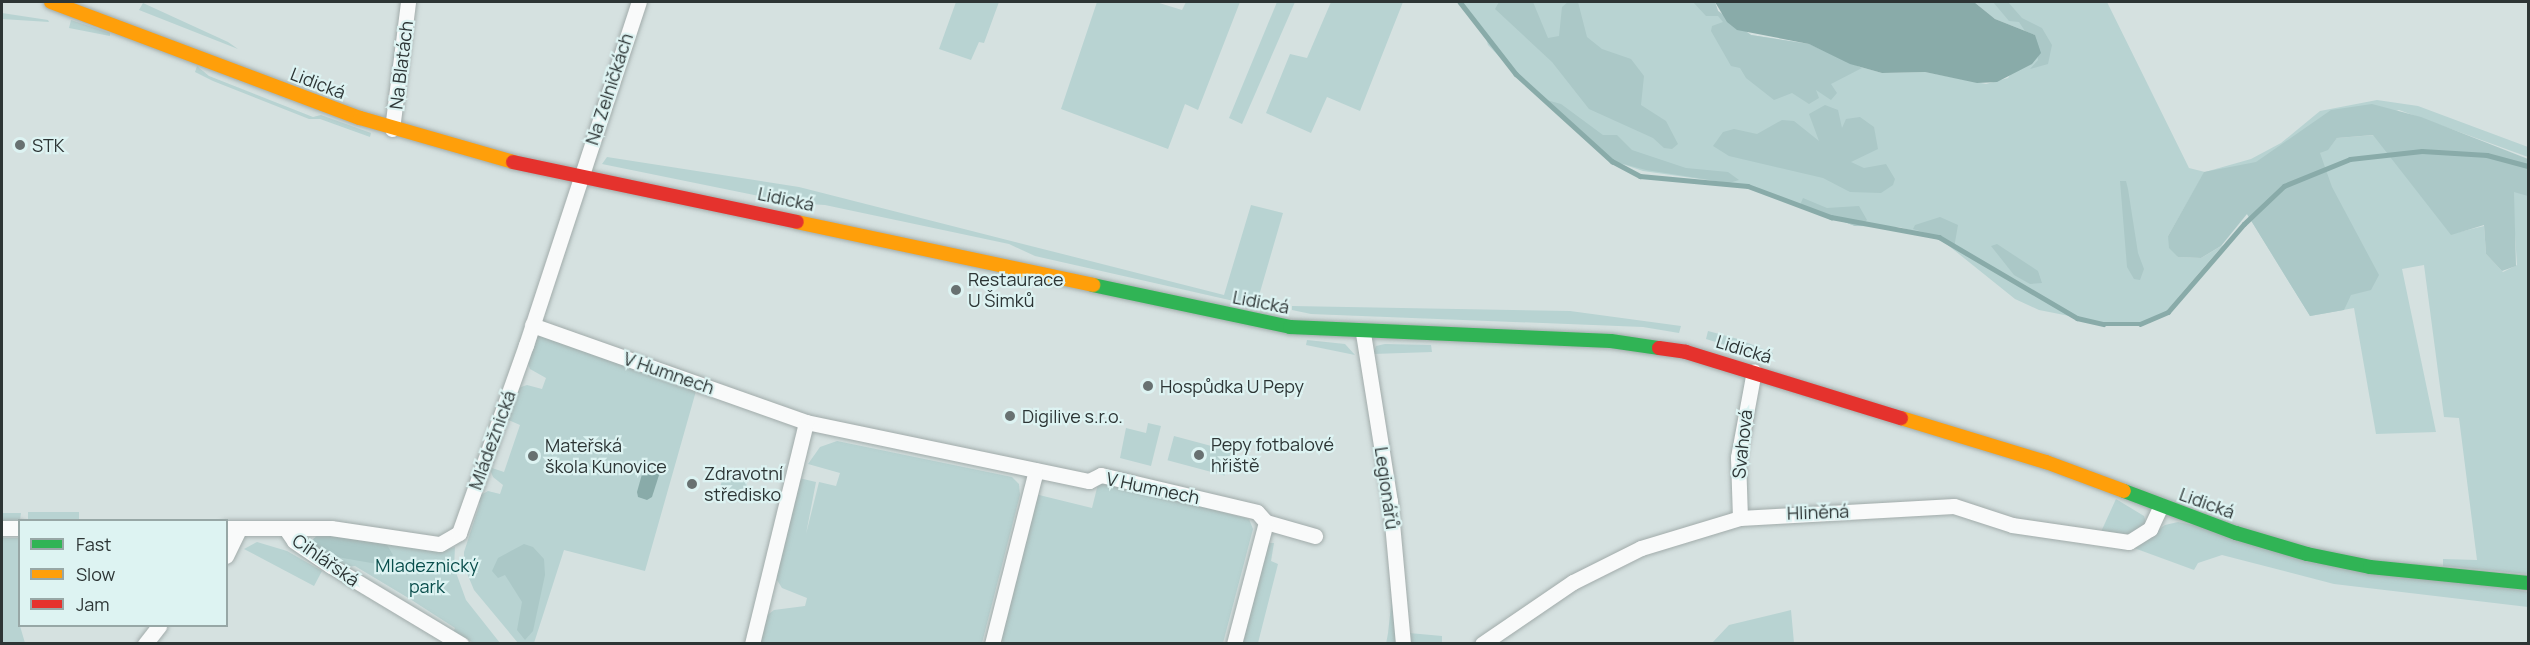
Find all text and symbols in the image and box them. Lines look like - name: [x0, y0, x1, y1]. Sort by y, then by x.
- street label: Na Blatách: [385, 20, 417, 110]
- street label: Na Zelničkách: [581, 30, 637, 148]
- street label: Lidická: [287, 63, 349, 103]
- place label: STK: [32, 134, 65, 156]
- marker: STK: [13, 138, 27, 152]
- street label: Lidická: [756, 182, 816, 216]
- place label: Restaurace U Šimků: [968, 269, 1064, 312]
- marker: Restaurace U Šimků: [949, 283, 963, 297]
- street label: Lidická: [1231, 286, 1291, 318]
- street label: Lidická: [1714, 330, 1774, 368]
- street label: V Humnech: [621, 347, 717, 399]
- place label: Hospůdka U Pepy: [1160, 375, 1304, 397]
- marker: Hospůdka U Pepy: [1141, 379, 1155, 393]
- street label: Mládežnická: [464, 388, 520, 492]
- place label: Digilive s.r.o.: [1022, 405, 1123, 427]
- street label: Svahová: [1728, 408, 1756, 480]
- marker: Digilive s.r.o.: [1003, 409, 1017, 423]
- place label: Pepy fotbalové hřiště: [1211, 434, 1334, 476]
- place label: Mateřská škola Kunovice: [545, 435, 667, 478]
- street label: Legionářů: [1371, 445, 1403, 531]
- marker: Pepy fotbalové hřiště: [1192, 448, 1206, 462]
- marker: Mateřská škola Kunovice: [526, 449, 540, 463]
- place label: Zdravotní středisko: [704, 463, 783, 506]
- street label: V Humnech: [1105, 468, 1201, 508]
- marker: Zdravotní středisko: [685, 477, 699, 491]
- street label: Lidická: [2176, 483, 2238, 523]
- street label: Hliněná: [1786, 500, 1850, 524]
- legend: [18, 519, 228, 627]
- street label: Cihlářská: [288, 529, 364, 591]
- text: Fast: [76, 532, 111, 556]
- park label: Mladeznický park: [375, 555, 479, 598]
- text: Slow: [76, 562, 115, 586]
- text: Jam: [76, 592, 110, 616]

